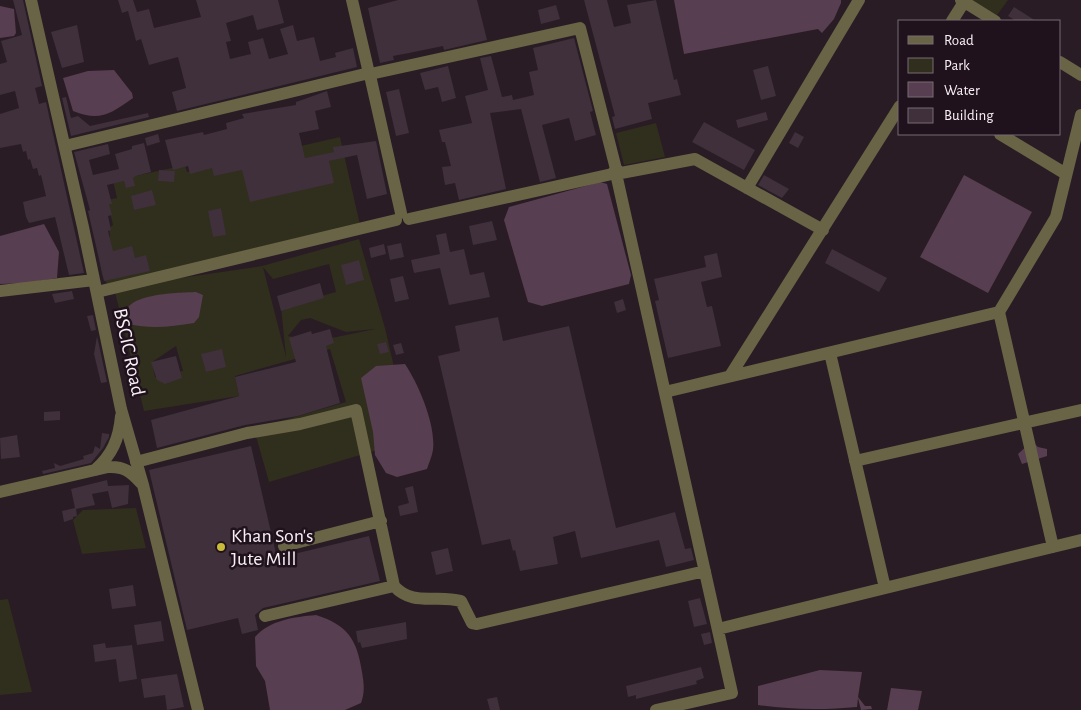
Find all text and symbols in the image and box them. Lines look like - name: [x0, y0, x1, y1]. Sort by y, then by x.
- legend: [898, 20, 1061, 135]
- text: Road: [944, 33, 974, 48]
- text: Park: [944, 58, 970, 73]
- text: Water: [944, 83, 980, 98]
- text: Building: [944, 108, 994, 123]
- street label: BSCIC Road: [110, 306, 148, 398]
- place label: Khan Son's Jute Mill: [231, 526, 313, 569]
- marker: Khan Son's Jute Mill: [215, 541, 227, 553]

